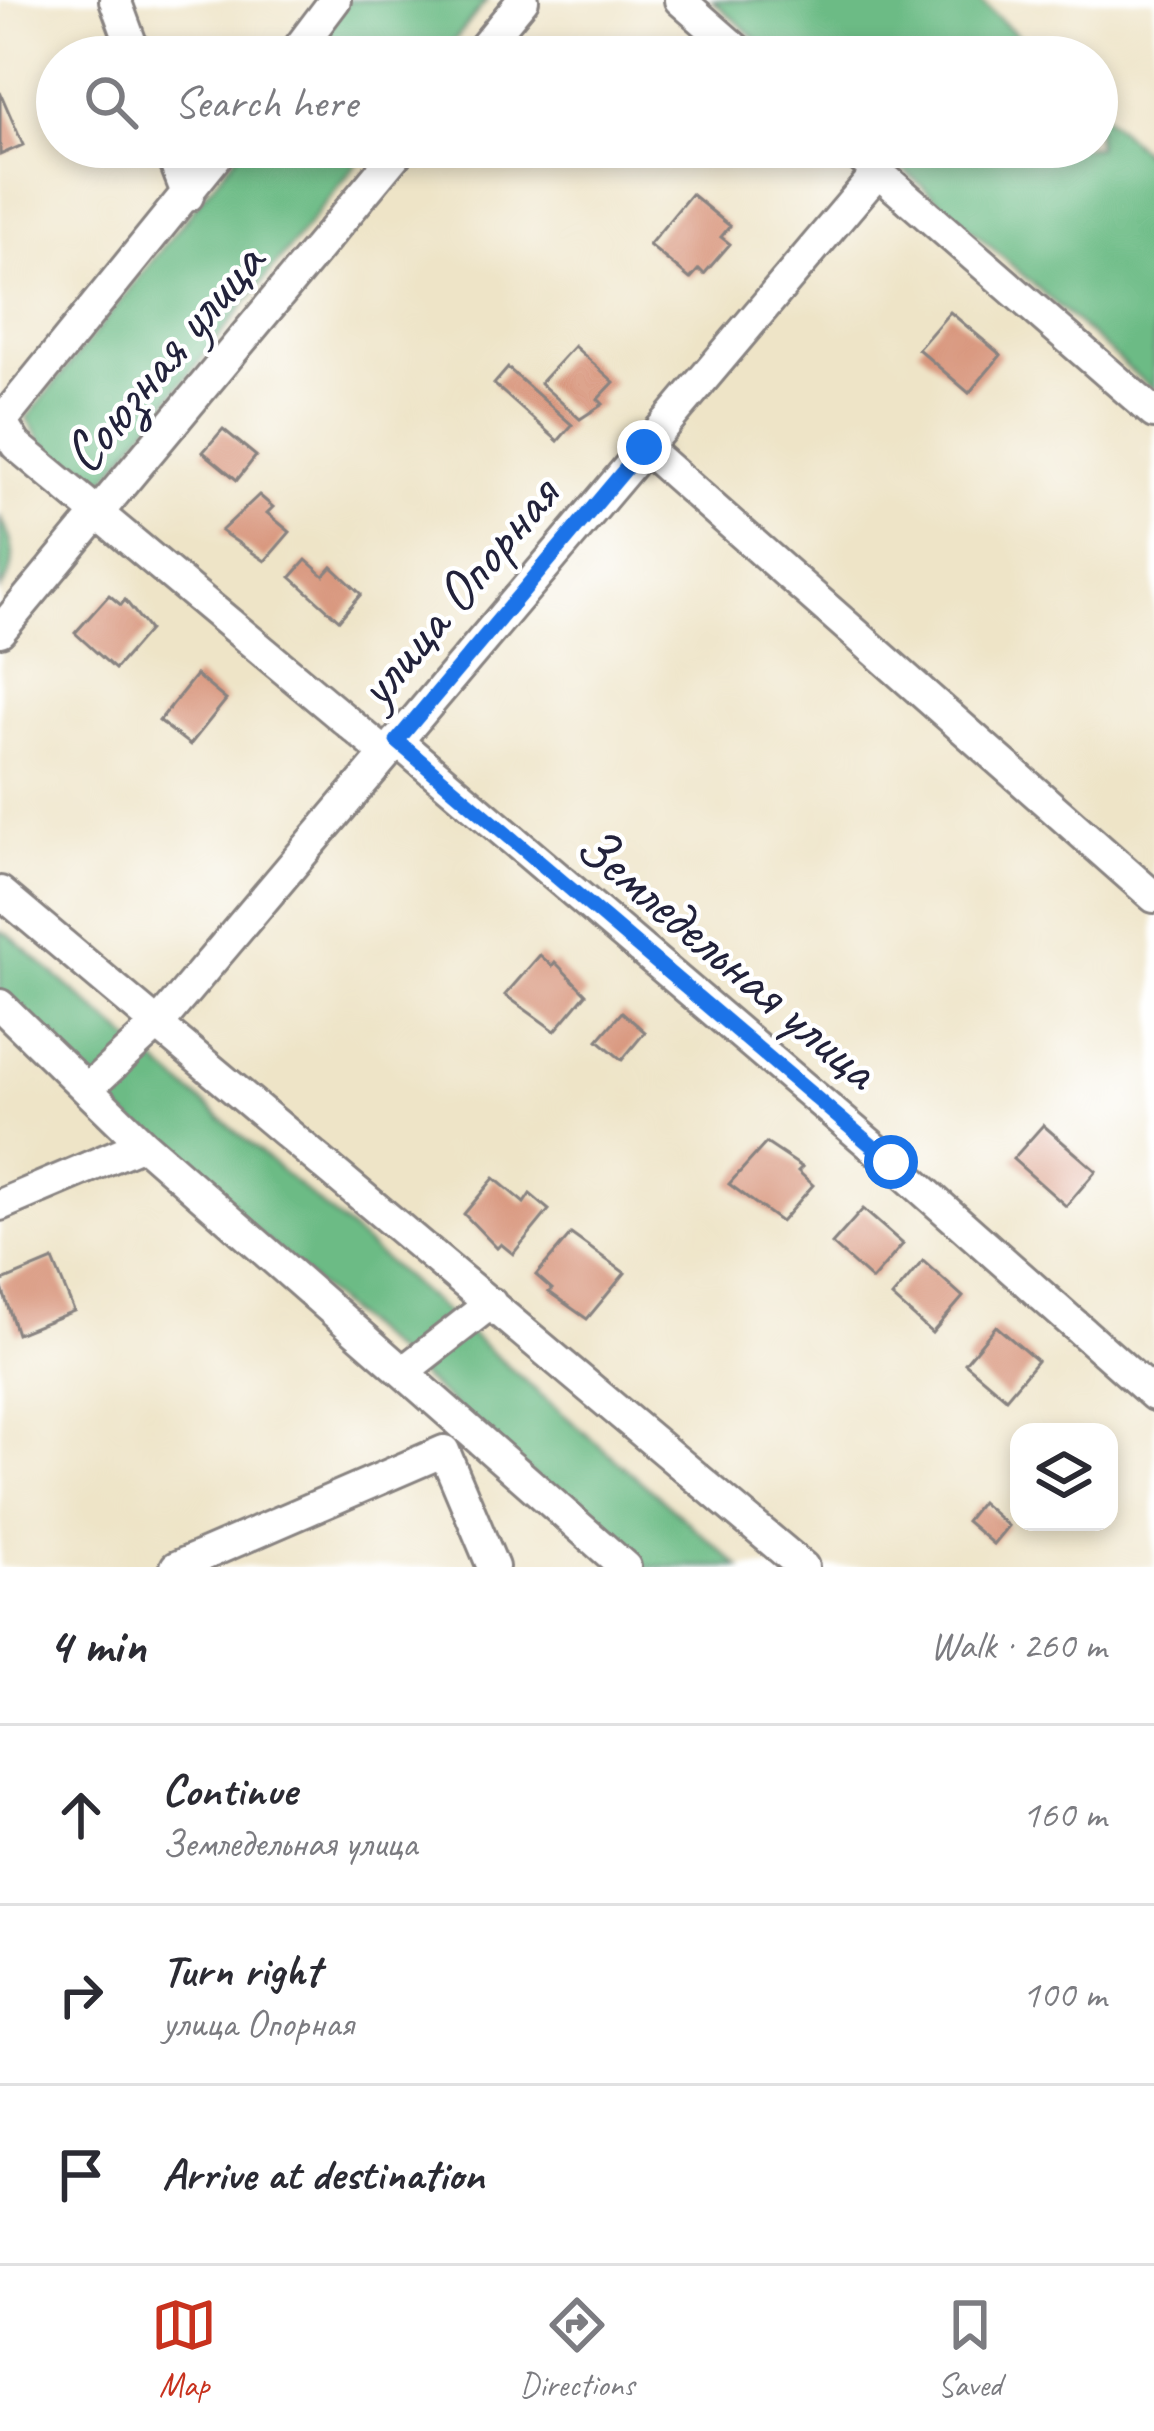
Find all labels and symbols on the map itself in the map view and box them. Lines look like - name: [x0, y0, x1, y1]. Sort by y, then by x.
- street label: Союзная улица: [46, 225, 282, 487]
- route end: [617, 420, 671, 474]
- street label: улица Опорная: [337, 459, 576, 724]
- street label: Земледельная улица: [561, 809, 896, 1106]
- route start: [864, 1135, 918, 1189]

